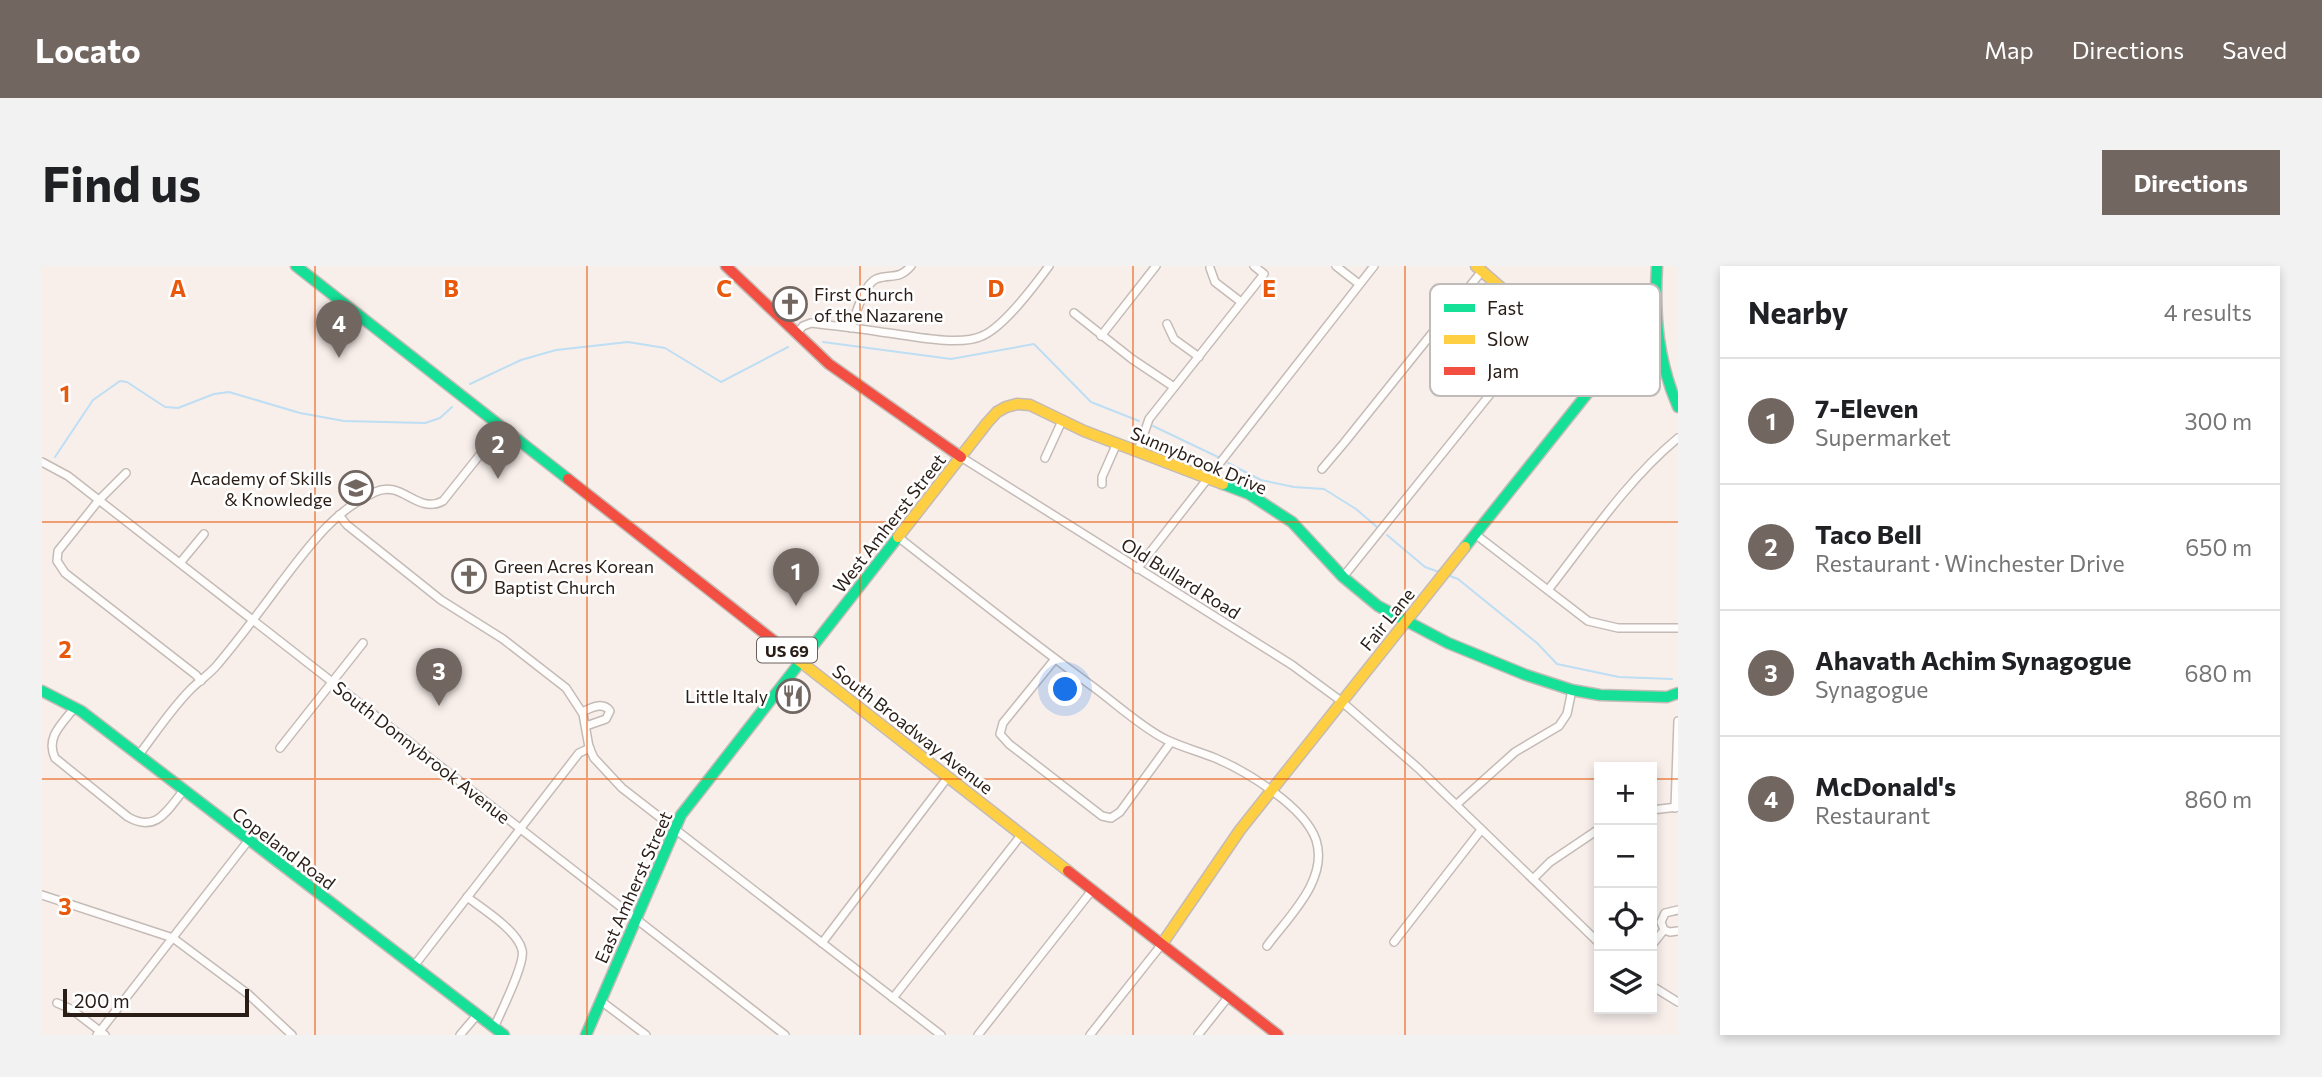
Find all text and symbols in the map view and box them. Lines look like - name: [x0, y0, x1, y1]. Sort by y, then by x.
- text: Locato: [35, 29, 141, 70]
- text: Map: [1984, 35, 2034, 64]
- text: Directions: [2072, 35, 2184, 64]
- text: Saved: [2222, 35, 2287, 64]
- button: Directions: [2102, 150, 2280, 215]
- text: Find us: [42, 152, 201, 212]
- text: A: [170, 274, 187, 302]
- text: B: [443, 274, 459, 302]
- text: C: [716, 274, 732, 302]
- text: D: [988, 274, 1005, 302]
- text: E: [1262, 274, 1276, 302]
- place label: First Church of the Nazarene: [814, 283, 943, 326]
- legend: [1430, 284, 1660, 396]
- church icon: First Church of the Nazarene: [771, 285, 809, 323]
- text: Nearby: [1748, 293, 1848, 330]
- text: Fast: [1487, 296, 1524, 319]
- text: 4 results: [2164, 298, 2252, 326]
- pin: 4: [316, 300, 362, 358]
- text: Slow: [1487, 327, 1529, 350]
- text: Jam: [1487, 359, 1519, 382]
- text: 1: [60, 379, 70, 407]
- text: 7-Eleven: [1815, 392, 1919, 423]
- text: 1: [1766, 407, 1776, 435]
- text: 300 m: [2184, 407, 2252, 435]
- pin: 2: [475, 421, 521, 479]
- street label: Sunnybrook Drive: [1127, 421, 1271, 499]
- text: Supermarket: [1815, 423, 1951, 451]
- street label: West Amherst Street: [828, 449, 950, 597]
- place label: Academy of Skills & Knowledge: [190, 467, 332, 510]
- school or university icon: Academy of Skills & Knowledge: [337, 469, 375, 507]
- text: Taco Bell: [1815, 518, 1922, 549]
- street label: Old Bullard Road: [1117, 533, 1245, 623]
- text: 2: [1764, 533, 1778, 561]
- text: 650 m: [2185, 533, 2252, 561]
- pin: 1: [773, 548, 819, 606]
- text: Restaurant · Winchester Drive: [1815, 549, 2125, 577]
- place label: Green Acres Korean Baptist Church: [494, 555, 654, 598]
- church icon: Green Acres Korean Baptist Church: [450, 557, 488, 595]
- street label: Fair Lane: [1355, 583, 1419, 655]
- text: 2: [58, 635, 72, 663]
- road number: US 69: [757, 638, 817, 662]
- text: Ahavath Achim Synagogue: [1815, 644, 2132, 675]
- pin: 3: [416, 648, 462, 706]
- street label: South Broadway Avenue: [828, 659, 998, 799]
- text: 3: [1764, 659, 1778, 687]
- text: 680 m: [2185, 659, 2252, 687]
- your location: [1048, 672, 1082, 706]
- text: Synagogue: [1815, 675, 1929, 703]
- street label: South Donnybrook Avenue: [329, 676, 515, 828]
- restaurant icon: Little Italy: [774, 677, 812, 715]
- place label: Little Italy: [685, 685, 768, 707]
- map controls: [1594, 762, 1657, 1014]
- button: +: [1594, 762, 1657, 825]
- text: McDonald's: [1815, 770, 1956, 801]
- text: 4: [1764, 785, 1778, 813]
- text: 860 m: [2185, 785, 2252, 813]
- text: Restaurant: [1815, 801, 1930, 829]
- street label: Copeland Road: [228, 802, 340, 894]
- street label: East Amherst Street: [590, 808, 676, 966]
- button: −: [1594, 825, 1657, 888]
- button: locate: [1594, 888, 1657, 951]
- text: 3: [58, 892, 72, 920]
- button: layers: [1594, 951, 1657, 1014]
- scale bar: [63, 986, 248, 1018]
- text: 200 m: [74, 989, 130, 1012]

